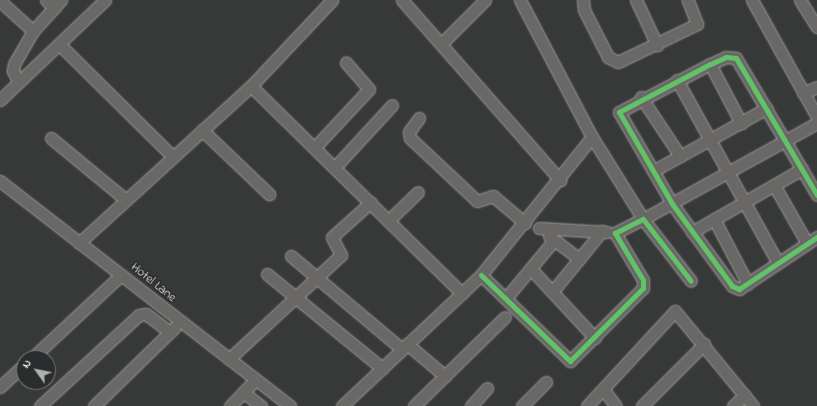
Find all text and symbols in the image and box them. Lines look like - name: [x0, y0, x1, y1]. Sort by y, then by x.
- street label: Hotel Lane: [127, 260, 179, 306]
- north arrow: [16, 350, 56, 390]
- text: N: [18, 357, 36, 371]

